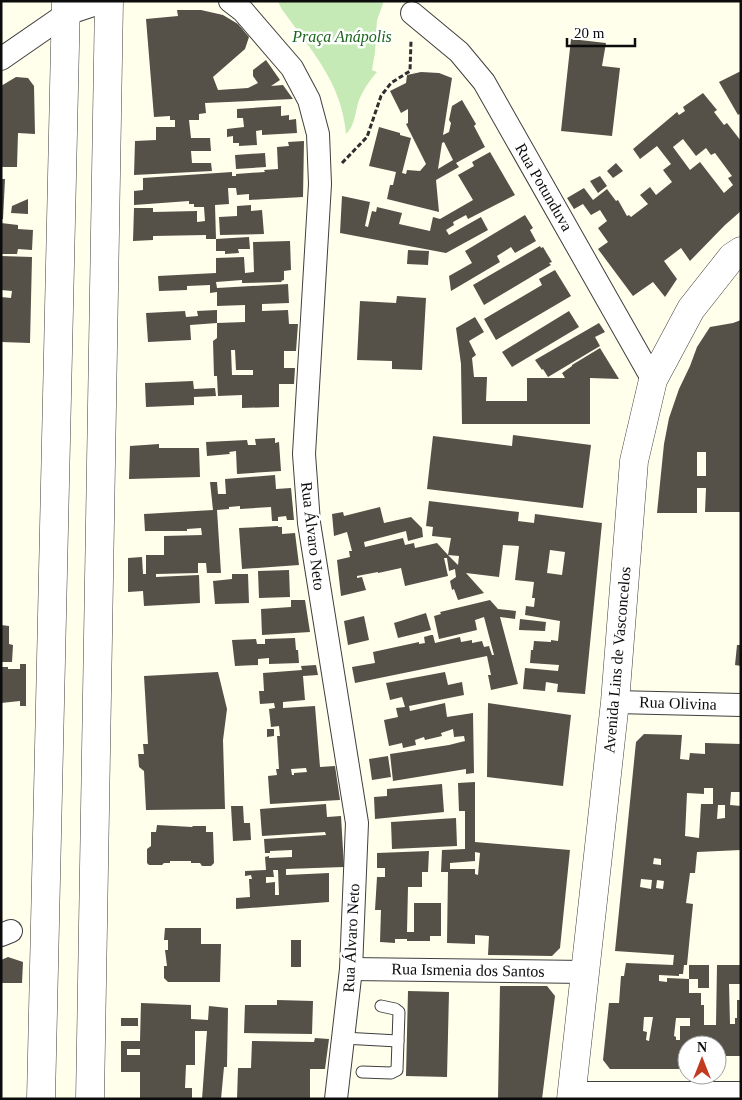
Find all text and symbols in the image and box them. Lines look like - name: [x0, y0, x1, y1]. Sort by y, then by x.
- scale bar: [567, 15, 634, 47]
- text: 20 m: [574, 25, 605, 41]
- park label: Praça Anápolis: [291, 28, 392, 46]
- street label: Rua Potunduva: [512, 140, 576, 234]
- street label: Rua Álvaro Neto: [298, 481, 329, 591]
- street label: Avenida Lins de Vasconcelos: [600, 566, 634, 754]
- street label: Rua Olivina: [639, 693, 717, 713]
- street label: Rua Álvaro Neto: [339, 883, 362, 993]
- street label: Rua Ismenia dos Santos: [391, 960, 545, 980]
- north arrow: [677, 1035, 727, 1085]
- text: N: [697, 1040, 707, 1055]

